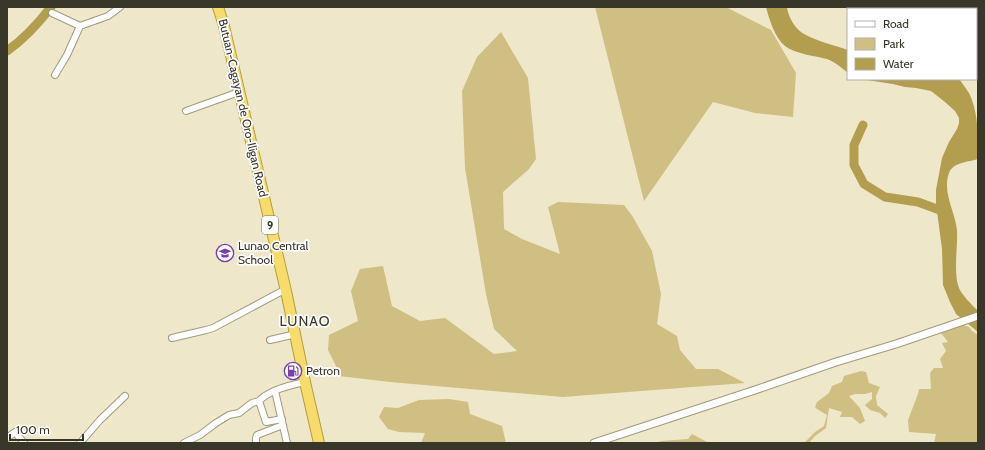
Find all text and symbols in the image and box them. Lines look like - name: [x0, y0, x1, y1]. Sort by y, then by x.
- legend: [847, 8, 977, 80]
- text: Road: [883, 16, 909, 31]
- street label: Butuan-Cagayan de Oro-Iligan Road: [216, 17, 271, 199]
- text: Park: [883, 36, 905, 51]
- text: Water: [883, 56, 914, 71]
- road number: 9: [262, 216, 278, 234]
- place label: Lunao Central School: [238, 238, 308, 267]
- school or university icon: Lunao Central School: [215, 243, 235, 263]
- district label: LUNAO: [279, 312, 331, 330]
- fuel station icon: Petron: [283, 361, 303, 381]
- place label: Petron: [306, 363, 340, 378]
- scale bar: [10, 416, 83, 442]
- text: 100 m: [16, 422, 50, 437]

